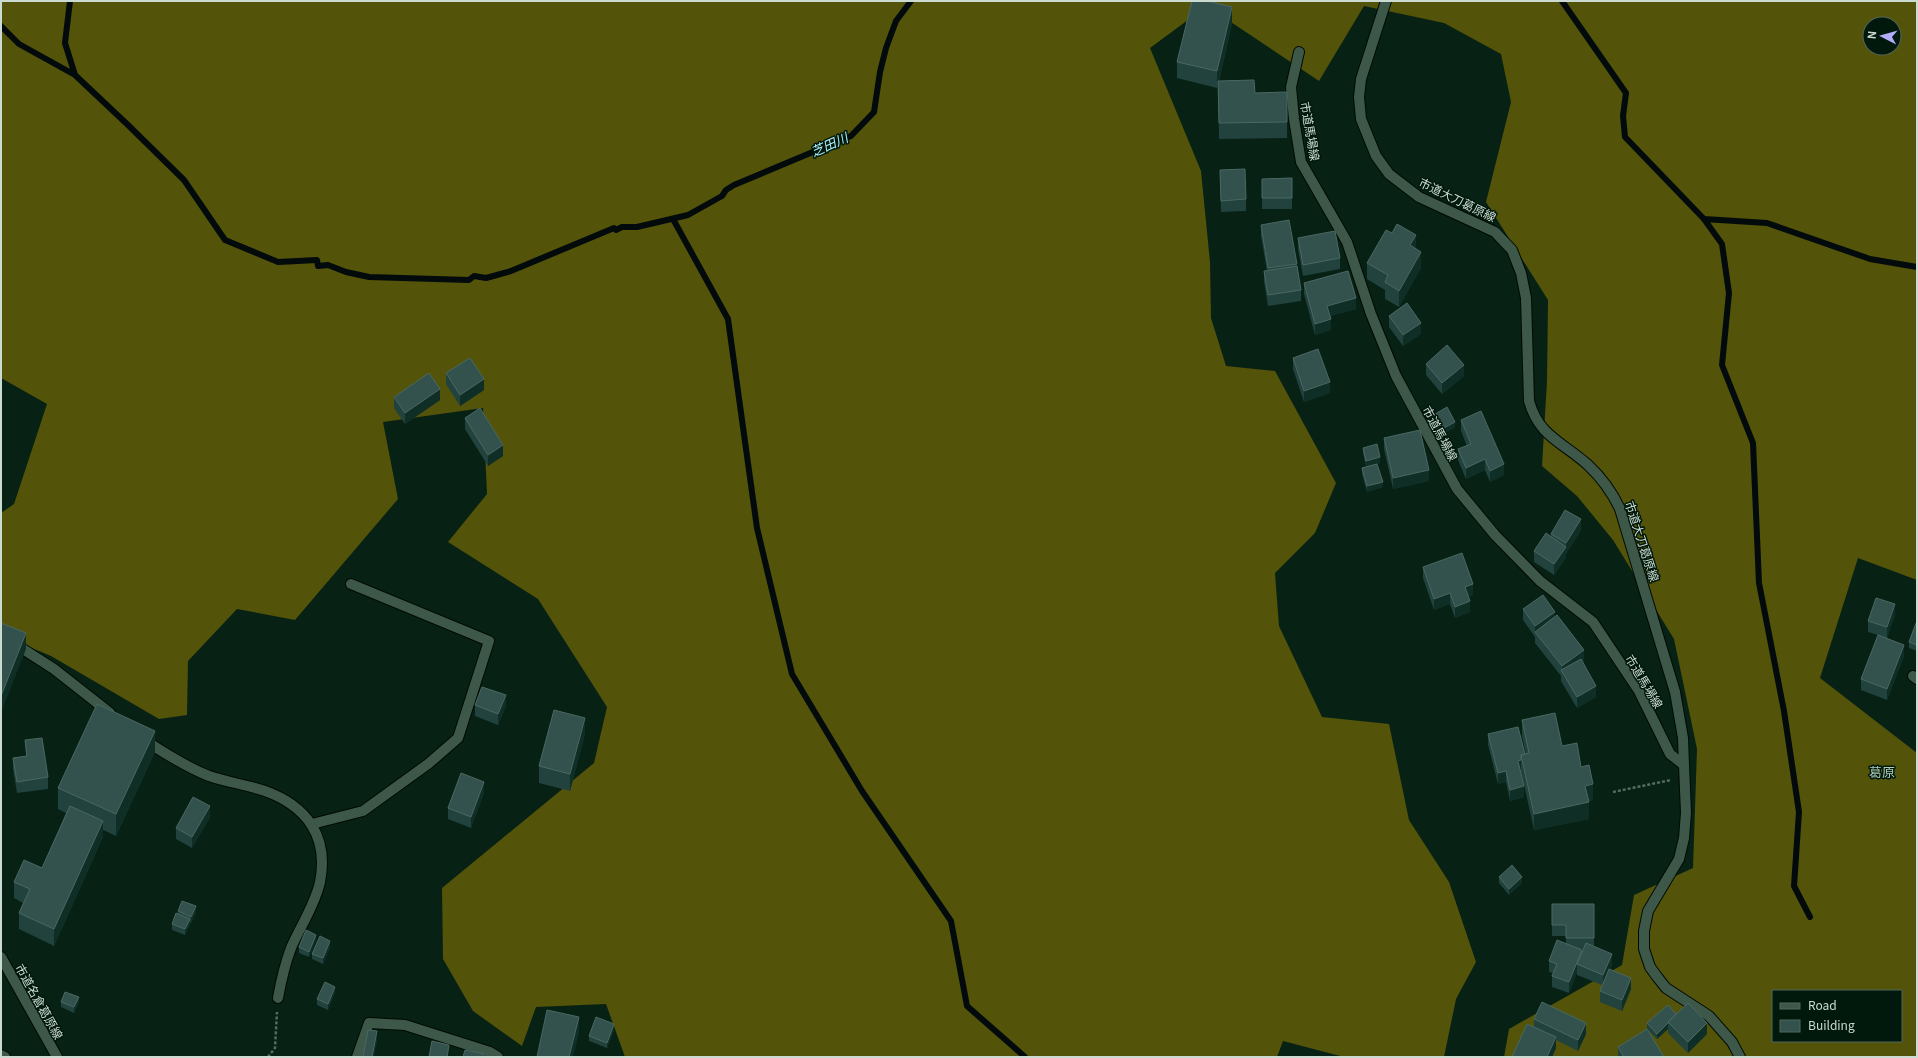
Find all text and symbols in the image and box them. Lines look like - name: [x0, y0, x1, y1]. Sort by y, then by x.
- north arrow: [1862, 16, 1902, 56]
- text: N: [1863, 30, 1879, 40]
- street label: 市道馬場線: [1297, 100, 1325, 162]
- water label: 芝田川: [807, 127, 852, 161]
- street label: 市道大刀葛原線: [1417, 173, 1499, 225]
- street label: 市道馬場線: [1419, 403, 1463, 463]
- street label: 市道大刀葛原線: [1622, 498, 1664, 584]
- street label: 市道馬場線: [1622, 651, 1668, 711]
- district label: 葛原: [1869, 762, 1895, 781]
- street label: 市道名倉葛原線: [12, 960, 68, 1042]
- legend: [1772, 990, 1902, 1042]
- text: Road: [1808, 996, 1837, 1013]
- text: Building: [1808, 1016, 1855, 1033]

